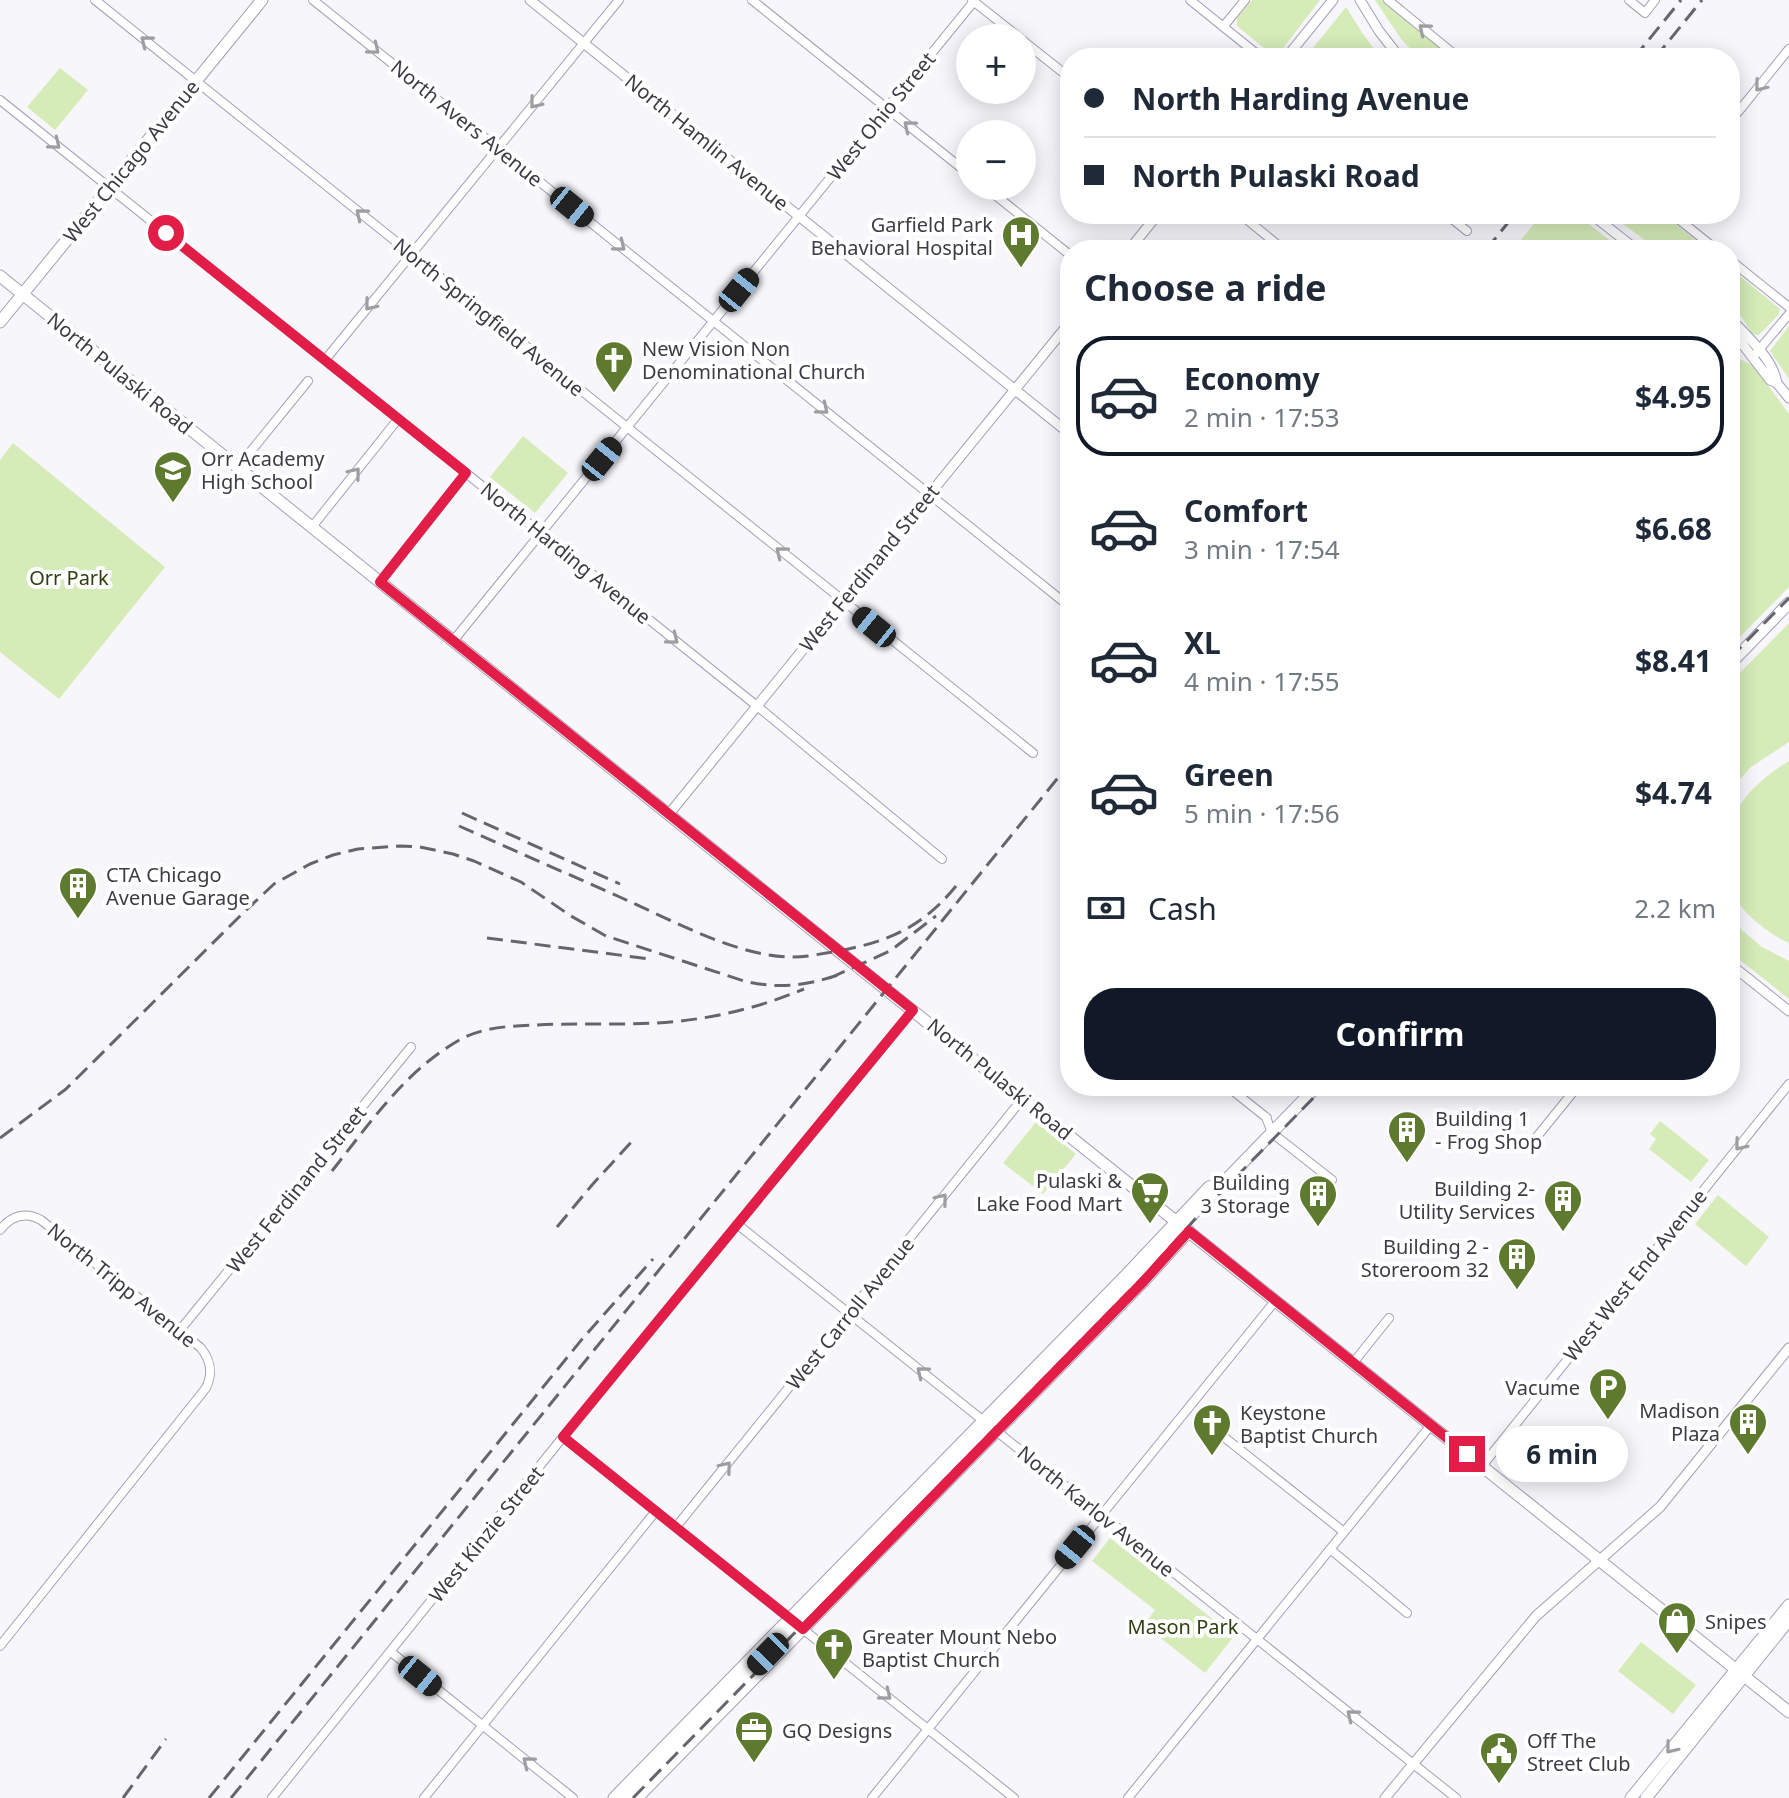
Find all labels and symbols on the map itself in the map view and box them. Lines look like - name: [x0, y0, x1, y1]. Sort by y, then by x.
- one-way arrow: [1419, 24, 1433, 39]
- one-way arrow: [140, 36, 155, 50]
- one-way arrow: [365, 39, 380, 53]
- street label: West Ohio Street: [821, 46, 941, 186]
- street label: North Avers Avenue: [386, 53, 548, 193]
- street label: North Hamlin Avenue: [620, 68, 794, 216]
- street label: West Chicago Avenue: [57, 74, 205, 248]
- one-way arrow: [1755, 76, 1769, 91]
- one-way arrow: [530, 94, 544, 109]
- one-way arrow: [904, 121, 918, 136]
- one-way arrow: [46, 134, 60, 149]
- car: [546, 183, 598, 231]
- one-way arrow: [355, 209, 370, 223]
- place label: Garfield Park Behavioral Hospital: [811, 211, 993, 261]
- hospital icon: Garfield Park Behavioral Hospital: [1000, 214, 1042, 269]
- route start: [148, 215, 184, 251]
- street label: North Springfield Avenue: [388, 232, 590, 402]
- one-way arrow: [611, 236, 625, 251]
- car: [715, 264, 763, 316]
- one-way arrow: [365, 295, 380, 310]
- street label: North Pulaski Road: [42, 306, 198, 440]
- place label: New Vision Non Denominational Church: [642, 335, 865, 385]
- church icon: New Vision Non Denominational Church: [593, 339, 635, 394]
- one-way arrow: [814, 399, 829, 413]
- car: [578, 433, 626, 485]
- place label: Orr Academy High School: [201, 445, 325, 495]
- school or university icon: Orr Academy High School: [152, 449, 194, 504]
- one-way arrow: [345, 468, 360, 482]
- street label: North Harding Avenue: [475, 476, 657, 630]
- street label: West Ferdinand Street: [793, 479, 945, 657]
- one-way arrow: [776, 547, 791, 562]
- park label: Orr Park: [29, 564, 109, 591]
- car: [848, 603, 900, 651]
- one-way arrow: [664, 629, 678, 644]
- place label: CTA Chicago Avenue Garage: [106, 861, 250, 911]
- building icon: CTA Chicago Avenue Garage: [57, 865, 99, 920]
- street label: North Pulaski Road: [922, 1012, 1078, 1146]
- street label: West Ferdinand Street: [220, 1100, 372, 1278]
- place label: Building 1 - Frog Shop: [1435, 1105, 1542, 1155]
- building icon: Building 1 - Frog Shop: [1386, 1109, 1428, 1164]
- one-way arrow: [1735, 1136, 1750, 1150]
- place label: Pulaski & Lake Food Mart: [976, 1167, 1122, 1217]
- place label: Building 3 Storage: [1200, 1169, 1290, 1219]
- supermarket icon: Pulaski & Lake Food Mart: [1129, 1170, 1171, 1225]
- building icon: Building 3 Storage: [1297, 1173, 1339, 1228]
- place label: Building 2- Utility Services: [1399, 1175, 1535, 1225]
- building icon: Building 2- Utility Services: [1542, 1178, 1584, 1233]
- street label: West West End Avenue: [1557, 1183, 1713, 1367]
- one-way arrow: [932, 1194, 947, 1208]
- street label: North Tripp Avenue: [42, 1217, 202, 1353]
- street label: West Carroll Avenue: [780, 1231, 920, 1395]
- place label: Building 2 - Storeroom 32: [1361, 1233, 1489, 1283]
- building icon: Building 2 - Storeroom 32: [1496, 1236, 1538, 1291]
- parking icon: Vacume: [1587, 1366, 1629, 1421]
- one-way arrow: [917, 1367, 932, 1382]
- place label: Vacume: [1505, 1374, 1580, 1401]
- place label: Madison Plaza: [1639, 1397, 1720, 1447]
- place label: Keystone Baptist Church: [1240, 1399, 1378, 1449]
- building icon: Madison Plaza: [1727, 1401, 1769, 1456]
- church icon: Keystone Baptist Church: [1191, 1402, 1233, 1457]
- callout: 6 min: [1495, 1426, 1627, 1482]
- route end: [1449, 1436, 1485, 1472]
- street label: North Karlov Avenue: [1012, 1439, 1180, 1583]
- street label: West Kinzie Street: [423, 1460, 549, 1608]
- one-way arrow: [716, 1461, 730, 1476]
- car: [1051, 1521, 1099, 1573]
- shop icon: Snipes: [1656, 1600, 1698, 1655]
- place label: Snipes: [1705, 1608, 1767, 1635]
- park label: Mason Park: [1128, 1613, 1239, 1640]
- place label: Greater Mount Nebo Baptist Church: [862, 1623, 1057, 1673]
- church icon: Greater Mount Nebo Baptist Church: [813, 1626, 855, 1681]
- car: [743, 1628, 793, 1680]
- car: [394, 1652, 446, 1700]
- one-way arrow: [877, 1685, 891, 1700]
- office icon: GQ Designs: [733, 1709, 775, 1764]
- one-way arrow: [1347, 1710, 1361, 1725]
- place label: GQ Designs: [782, 1717, 892, 1744]
- place label: Off The Street Club: [1527, 1727, 1631, 1777]
- public building icon: Off The Street Club: [1478, 1730, 1520, 1785]
- one-way arrow: [1666, 1739, 1681, 1754]
- one-way arrow: [522, 1757, 537, 1771]

